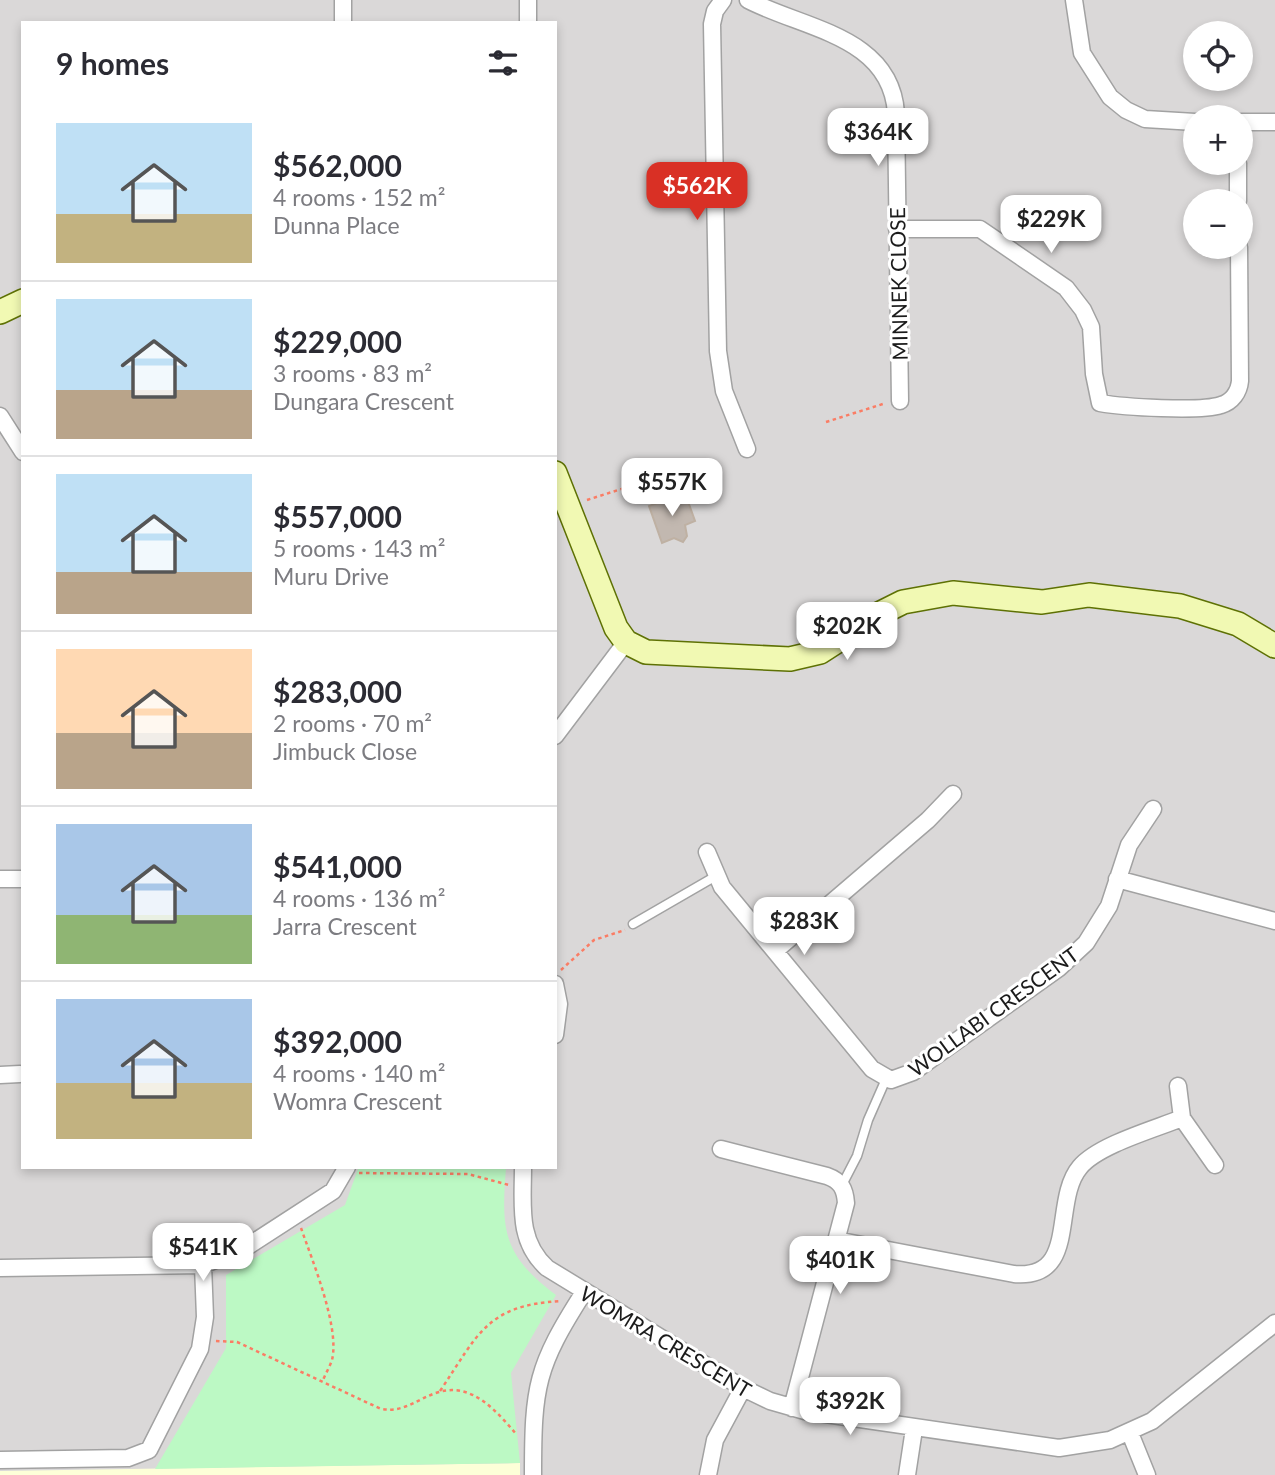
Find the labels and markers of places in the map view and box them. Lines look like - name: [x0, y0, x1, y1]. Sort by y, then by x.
- pin: $364K: [829, 108, 927, 168]
- pin: $562K: [648, 162, 746, 222]
- pin: $229K: [1002, 196, 1100, 255]
- pin: $557K: [623, 458, 721, 518]
- pin: $202K: [798, 602, 896, 662]
- pin: $283K: [755, 898, 853, 957]
- pin: $541K: [154, 1224, 252, 1283]
- pin: $401K: [791, 1236, 889, 1296]
- pin: $392K: [801, 1378, 899, 1437]

